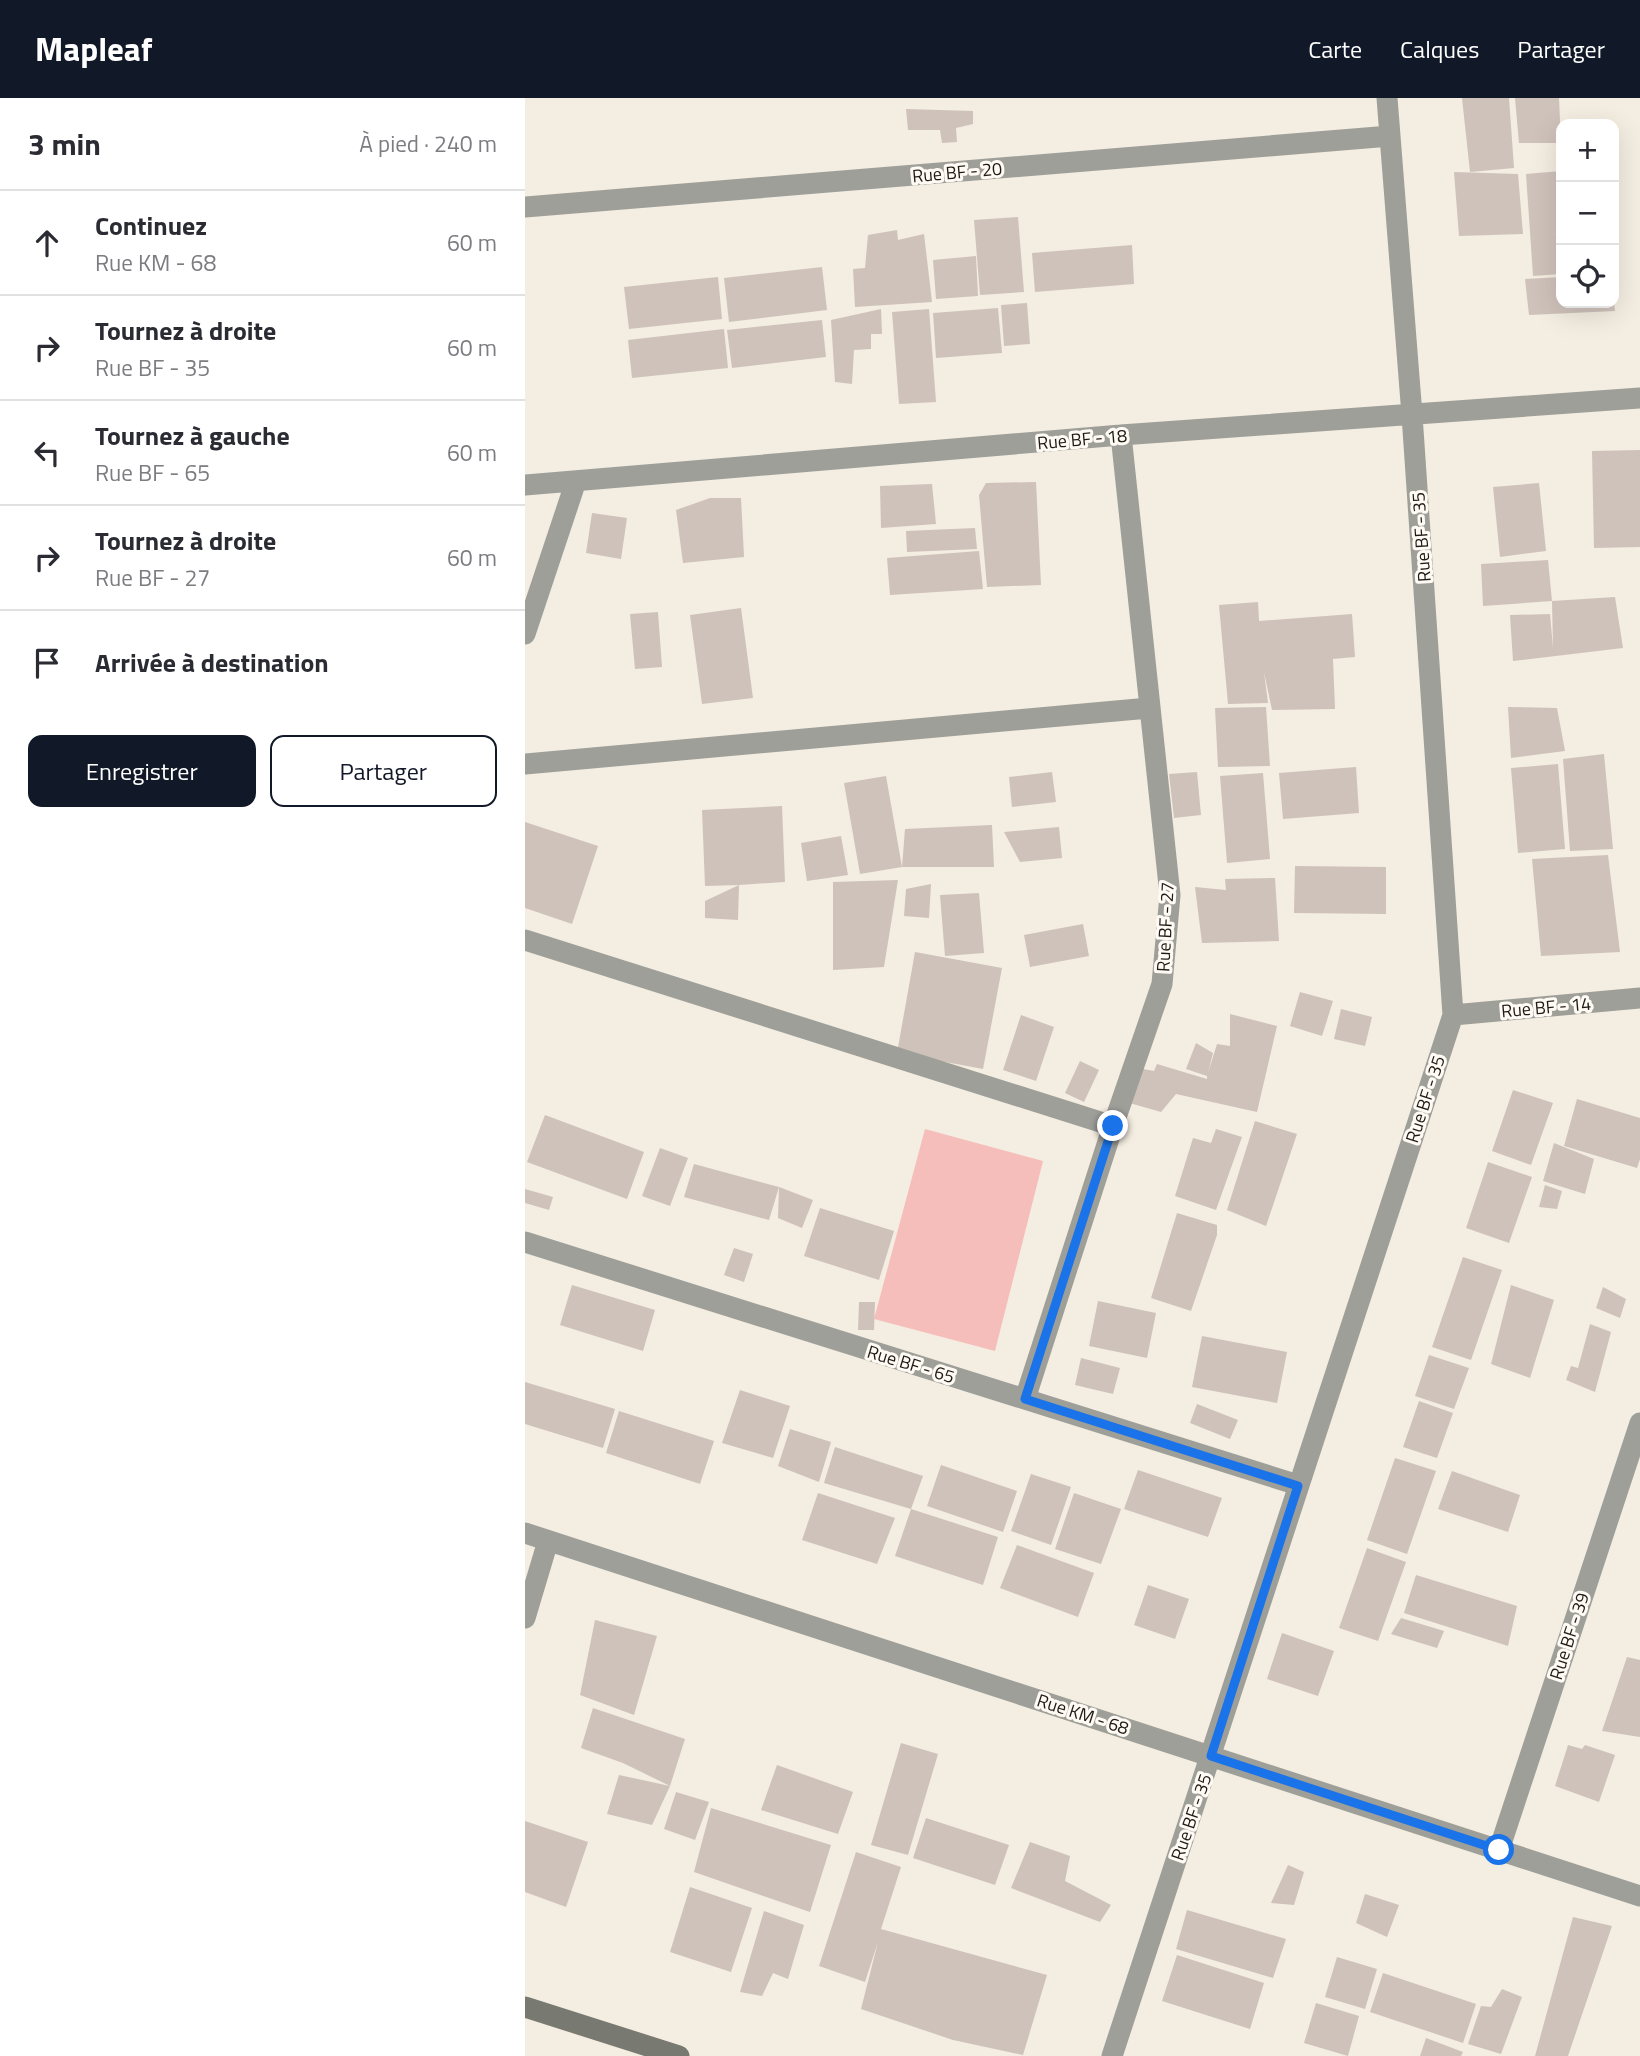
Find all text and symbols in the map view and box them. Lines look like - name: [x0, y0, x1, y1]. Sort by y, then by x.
- text: Mapleaf: [35, 24, 153, 74]
- text: Carte: [1308, 31, 1362, 67]
- text: Calques: [1400, 31, 1479, 67]
- text: Partager: [1517, 31, 1605, 67]
- map controls: [1556, 119, 1619, 308]
- button: +: [1556, 119, 1619, 182]
- text: 3 min: [28, 121, 101, 167]
- text: À pied · 240 m: [359, 126, 497, 161]
- street label: Rue BF - 20: [911, 155, 1003, 189]
- button: −: [1556, 182, 1619, 245]
- text: Continuez: [95, 206, 207, 245]
- icon: ahead: [28, 224, 66, 262]
- text: 60 m: [447, 225, 497, 260]
- text: Rue KM - 68: [95, 245, 216, 280]
- button: locate: [1556, 245, 1619, 308]
- text: Tournez à droite: [95, 311, 276, 350]
- icon: right: [28, 329, 66, 367]
- text: 60 m: [447, 330, 497, 365]
- text: Rue BF - 35: [95, 350, 210, 385]
- text: Tournez à gauche: [95, 416, 290, 455]
- street label: Rue BF - 18: [1036, 422, 1128, 456]
- icon: left: [28, 434, 66, 472]
- text: 60 m: [447, 435, 497, 470]
- text: Rue BF - 65: [95, 455, 210, 490]
- street label: Rue BF - 35: [1404, 491, 1438, 583]
- text: Tournez à droite: [95, 521, 276, 560]
- icon: right: [28, 539, 66, 577]
- text: 60 m: [447, 540, 497, 575]
- text: Rue BF - 27: [95, 560, 210, 595]
- text: Arrivée à destination: [95, 643, 329, 682]
- icon: arrive: [28, 644, 66, 682]
- button: Enregistrer: [28, 735, 256, 807]
- button: Partager: [270, 735, 497, 807]
- street label: Rue BF - 27: [1149, 881, 1181, 973]
- street label: Rue BF - 14: [1500, 990, 1592, 1024]
- street label: Rue BF - 35: [1398, 1052, 1452, 1146]
- route end: [1097, 1110, 1128, 1141]
- street label: Rue BF - 65: [864, 1338, 958, 1390]
- street label: Rue BF - 39: [1542, 1589, 1596, 1683]
- street label: Rue KM - 68: [1034, 1686, 1132, 1742]
- street label: Rue BF - 35: [1164, 1770, 1218, 1864]
- route start: [1483, 1834, 1514, 1865]

